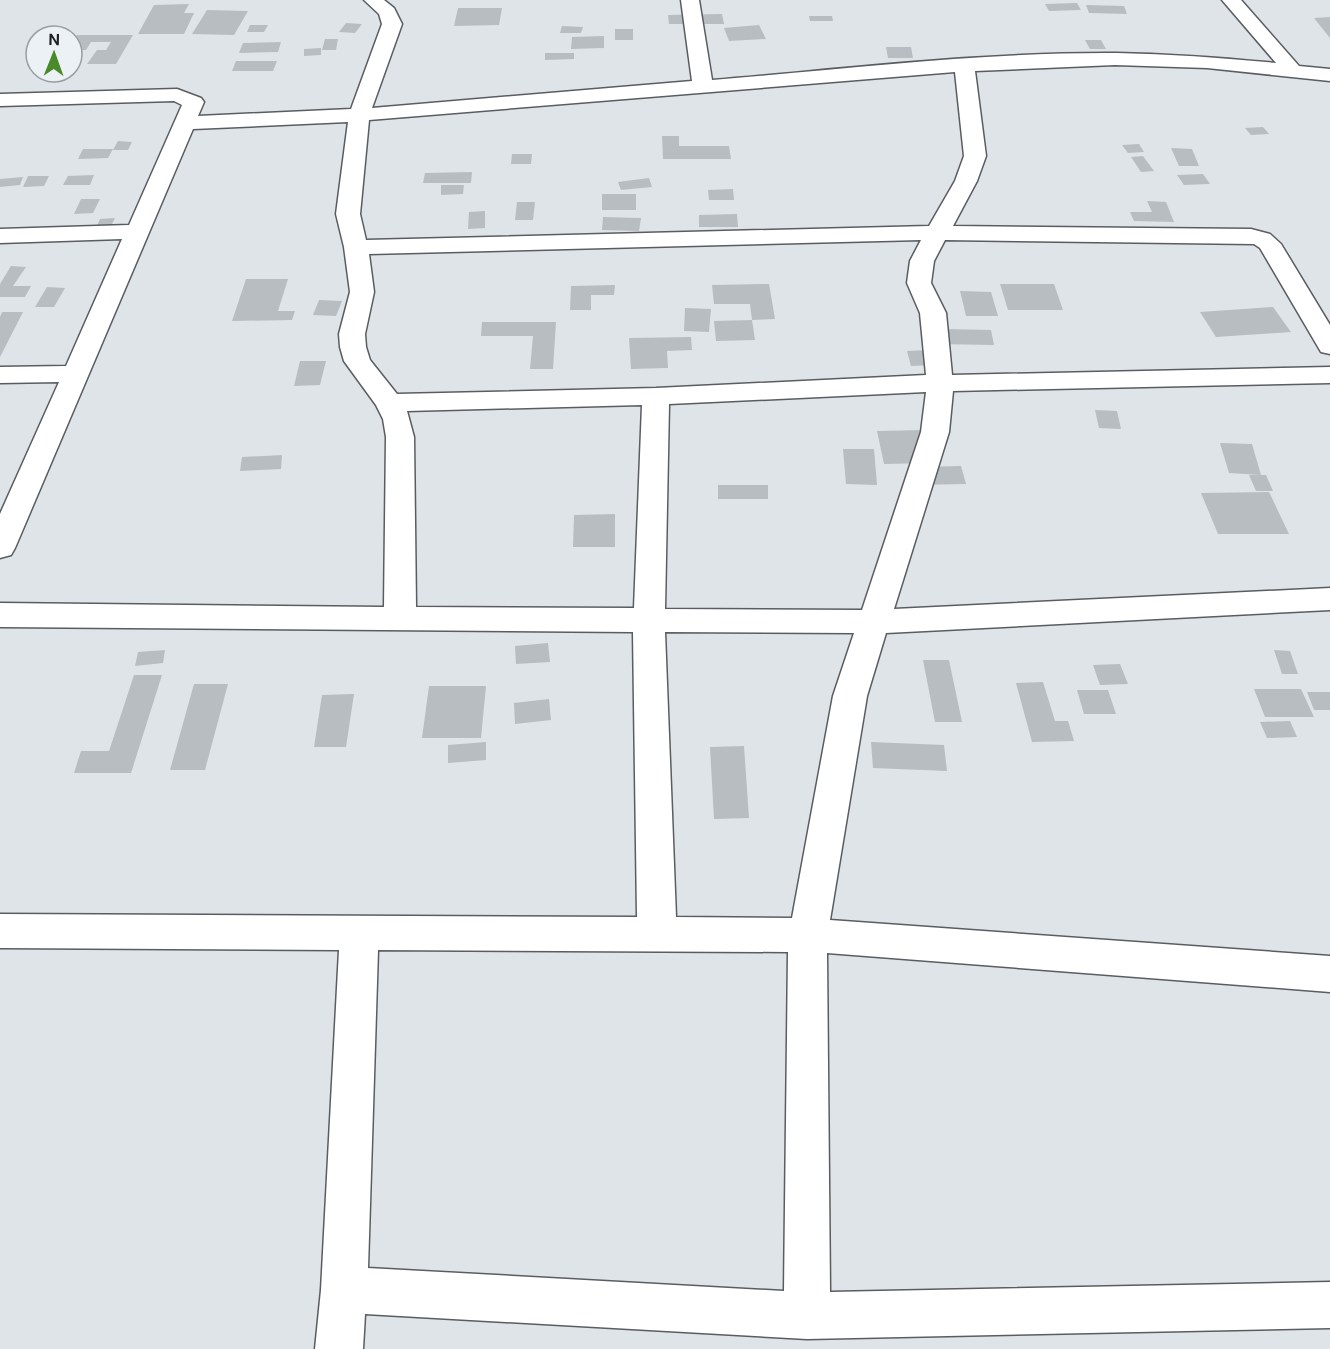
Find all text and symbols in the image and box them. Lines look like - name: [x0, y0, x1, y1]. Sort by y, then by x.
- north arrow: [24, 24, 84, 84]
- text: N: [48, 29, 60, 50]

